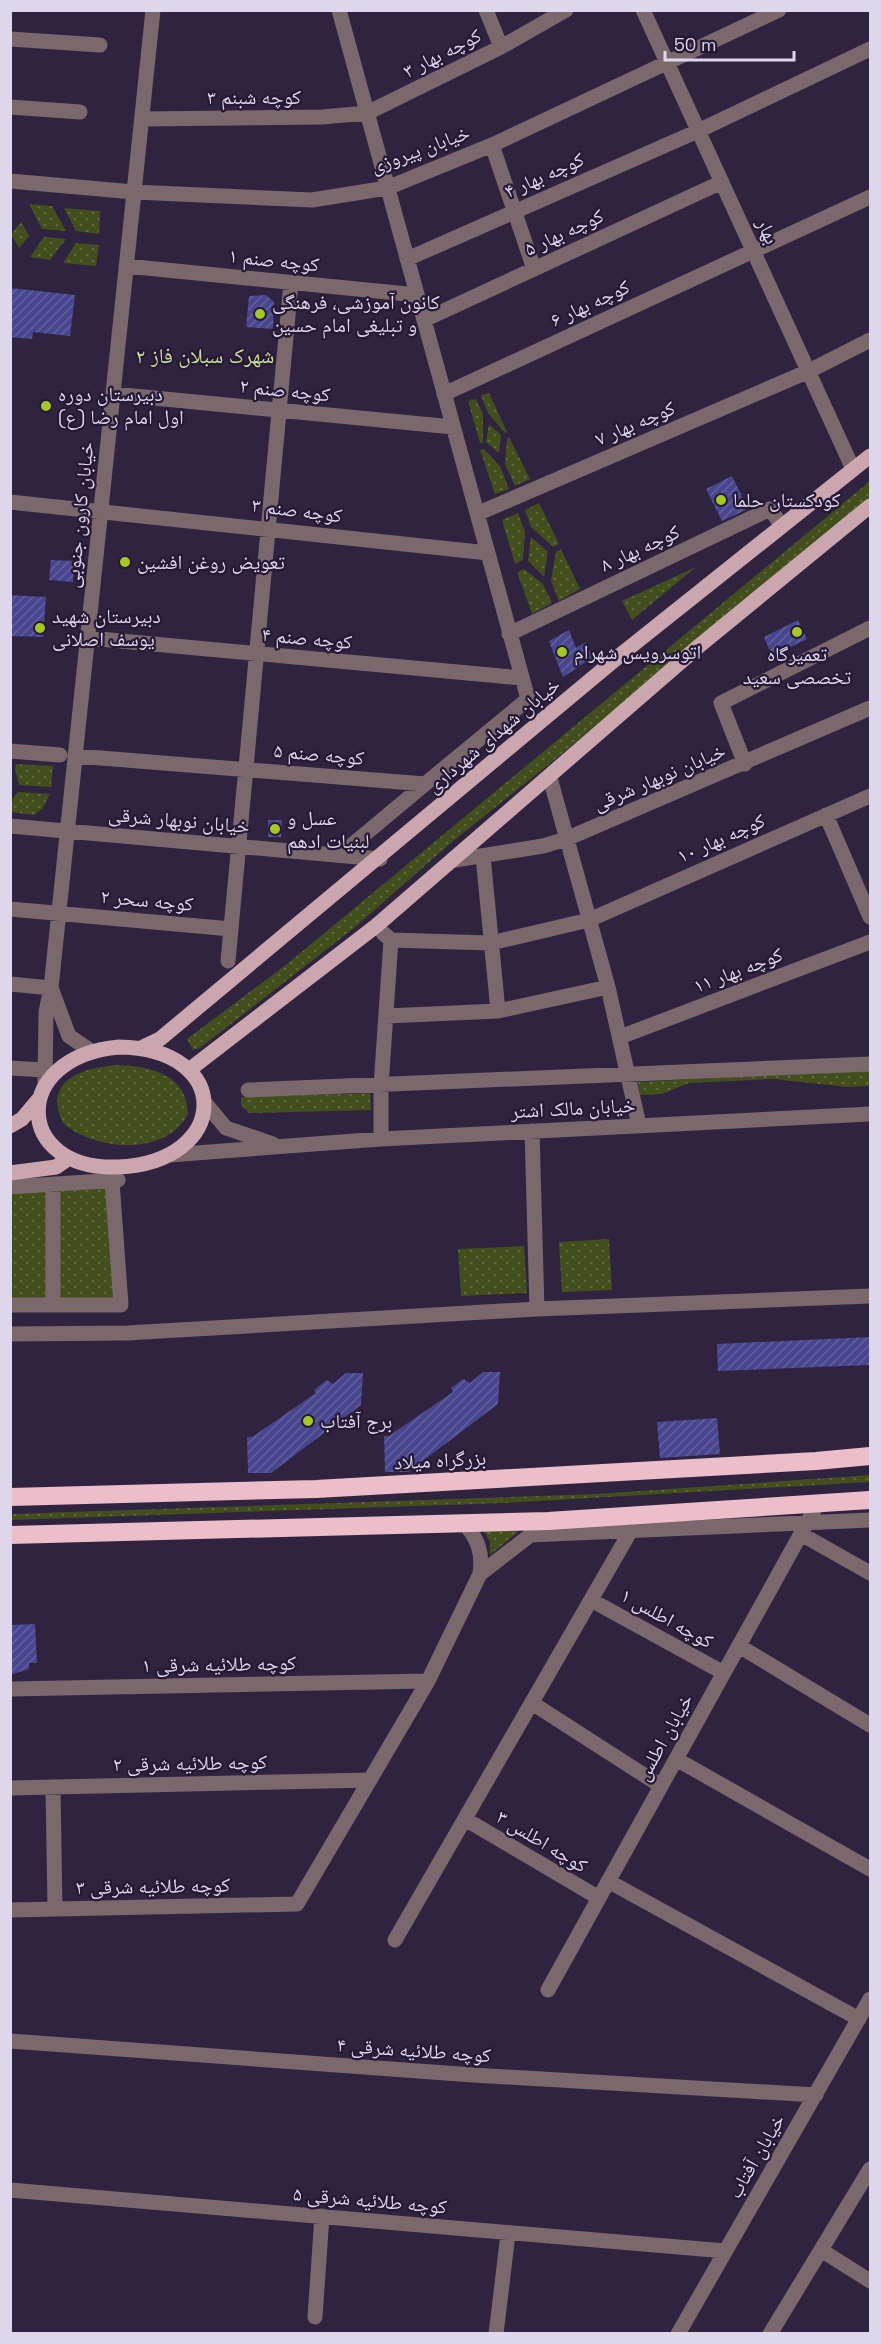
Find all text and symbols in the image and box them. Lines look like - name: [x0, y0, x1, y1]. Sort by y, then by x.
- street label: کوچه بهار ۳: [398, 22, 486, 84]
- scale bar: [665, 24, 794, 62]
- text: 50 m: [674, 33, 716, 56]
- street label: کوچه شبنم ۳: [207, 84, 301, 111]
- street label: خیابان پیروزی: [367, 119, 474, 179]
- street label: کوچه بهار ۴: [500, 146, 588, 204]
- street label: کوچه بهار ۵: [520, 202, 608, 262]
- street label: بهار: [750, 213, 785, 248]
- street label: کوچه صنم ۱: [227, 242, 321, 279]
- street label: کوچه بهار ۶: [546, 273, 634, 333]
- place label: کانون آموزشی، فرهنگی و تبلیغی امام حسین: [272, 289, 440, 339]
- marker: کانون آموزشی، فرهنگی و تبلیغی امام حسین: [253, 307, 267, 321]
- district label: شهرک سبلان فاز ۲: [136, 342, 274, 369]
- street label: کوچه صنم ۲: [238, 372, 332, 409]
- place label: دبیرستان دوره اول امام رضا (ع): [58, 381, 184, 431]
- street label: کوچه بهار ۷: [591, 395, 679, 451]
- marker: دبیرستان دوره اول امام رضا (ع): [39, 399, 53, 413]
- street label: خیابان کارون جنوبی: [58, 440, 100, 589]
- place label: کودکستان حلما: [733, 487, 841, 513]
- street label: کوچه صنم ۳: [250, 492, 344, 529]
- marker: کودکستان حلما: [714, 493, 728, 507]
- street label: کوچه بهار ۸: [596, 518, 684, 578]
- place label: تعویض روغن افشین: [137, 549, 285, 575]
- marker: تعویض روغن افشین: [118, 555, 132, 569]
- place label: دبیرستان شهید یوسف اصلانی: [52, 603, 161, 652]
- marker: دبیرستان شهید یوسف اصلانی: [33, 621, 47, 635]
- street label: کوچه صنم ۴: [261, 621, 353, 656]
- marker: تعمیرگاه تخصصی سعید: [790, 625, 804, 639]
- place label: اتوسرویس شهرام: [574, 639, 701, 666]
- place label: تعمیرگاه تخصصی سعید: [743, 641, 851, 690]
- marker: اتوسرویس شهرام: [555, 645, 569, 659]
- street label: خیابان شهدای شهرداری: [421, 671, 565, 799]
- street label: کوچه صنم ۵: [273, 737, 365, 772]
- street label: خیابان نوبهار شرقی: [589, 737, 730, 817]
- street label: خیابان نوبهار شرقی: [107, 801, 251, 839]
- place label: عسل و لبنیات ادهم: [287, 805, 370, 855]
- street label: کوچه بهار ۱۰: [673, 807, 769, 869]
- marker: عسل و لبنیات ادهم: [268, 822, 282, 836]
- street label: کوچه سحر ۲: [99, 883, 195, 917]
- street label: کوچه بهار ۱۱: [690, 941, 786, 999]
- street label: خیابان مالک اشتر: [509, 1092, 636, 1124]
- place label: برج آفتاب: [320, 1408, 392, 1434]
- marker: برج آفتاب: [301, 1414, 315, 1428]
- street label: بزرگراه میلاد: [393, 1445, 487, 1475]
- street label: کوچه اطلس ۱: [616, 1582, 718, 1654]
- street label: کوچه طلائیه شرقی ۱: [142, 1650, 296, 1678]
- street label: خیابان اطلس: [629, 1689, 699, 1785]
- street label: کوچه طلائیه شرقی ۲: [113, 1749, 267, 1777]
- street label: کوچه اطلس ۳: [492, 1804, 592, 1878]
- street label: کوچه طلائیه شرقی ۳: [76, 1872, 230, 1900]
- street label: کوچه طلائیه شرقی ۴: [336, 2032, 492, 2068]
- street label: خیابان آفتاب: [721, 2109, 791, 2203]
- street label: کوچه طلائیه شرقی ۵: [292, 2180, 448, 2220]

